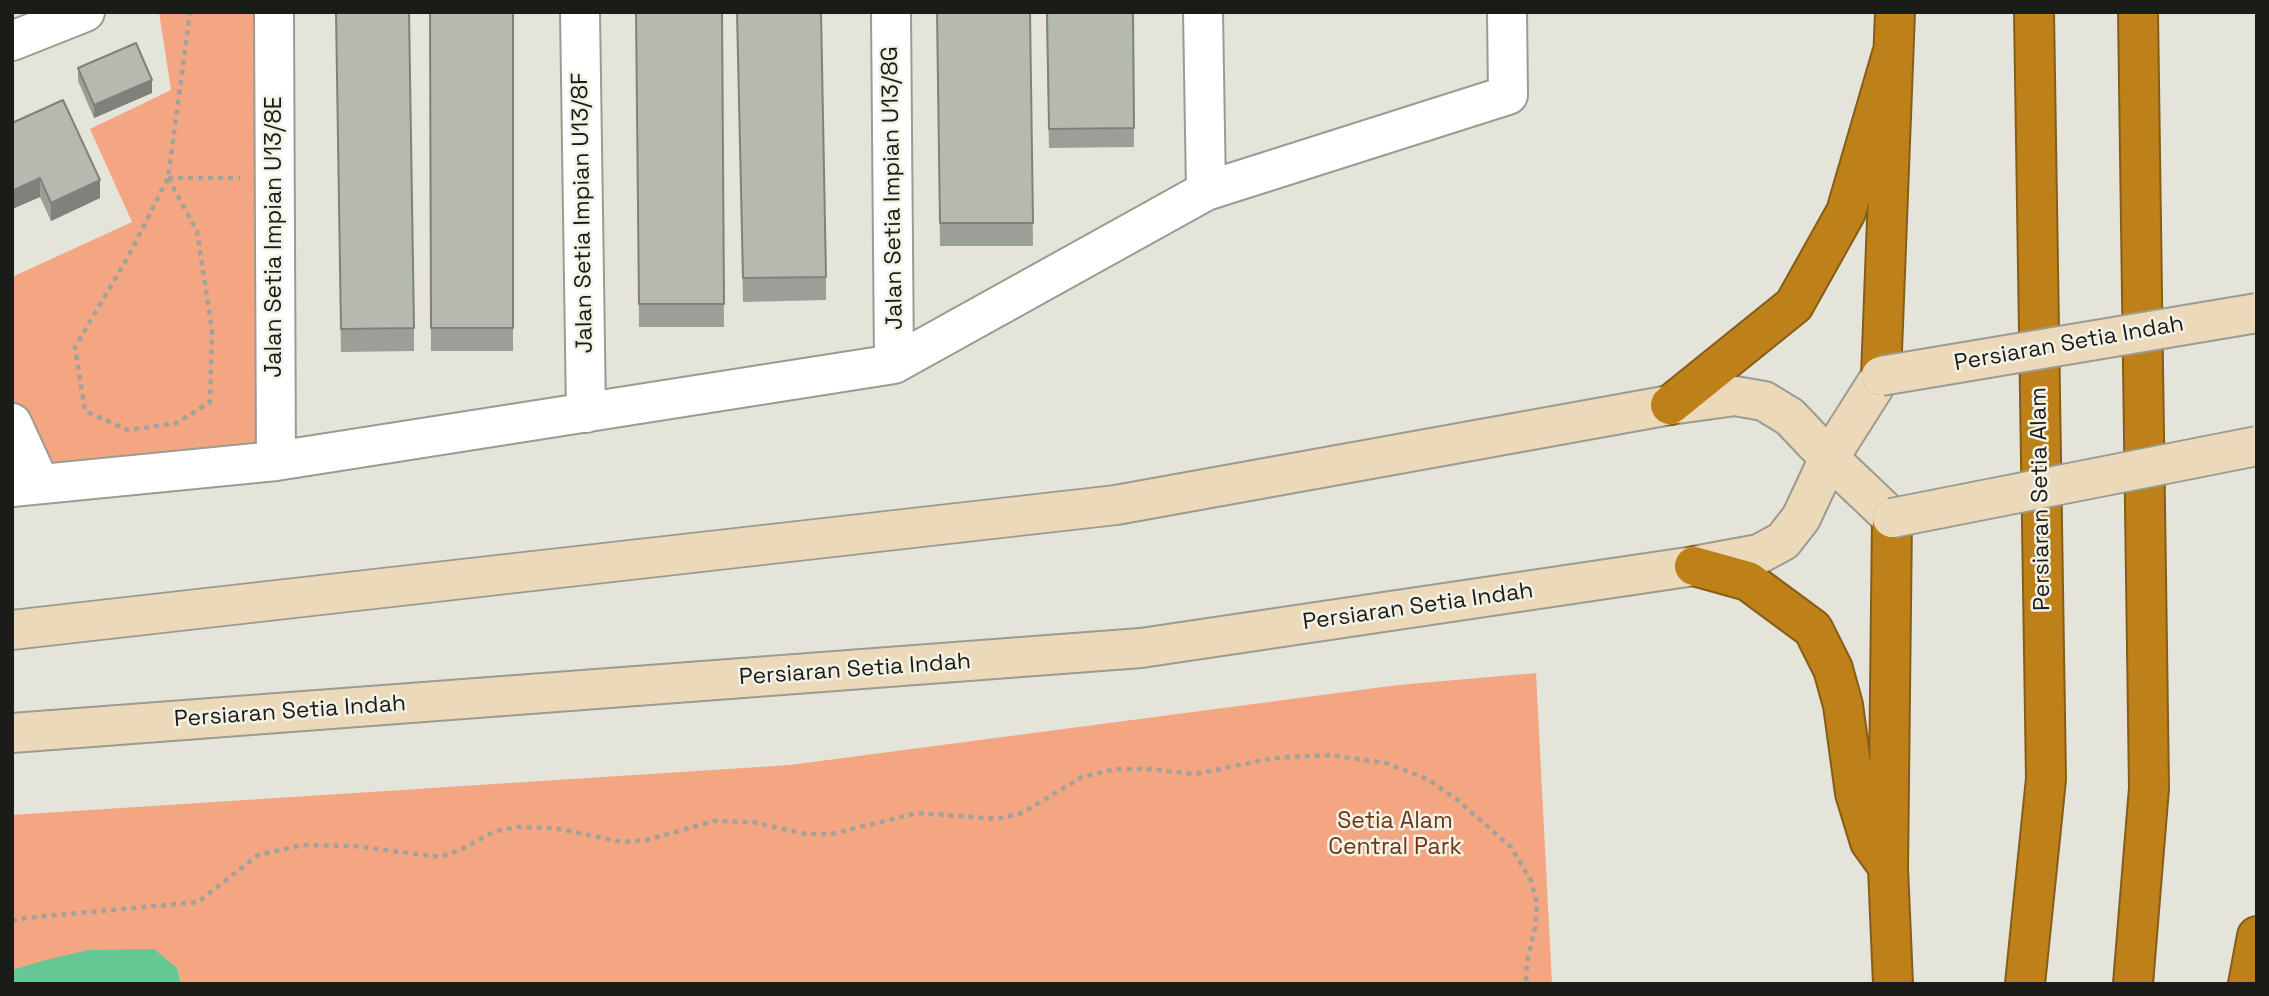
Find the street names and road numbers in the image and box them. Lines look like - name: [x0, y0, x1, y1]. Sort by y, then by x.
- street label: Jalan Setia Impian U13/8G: [877, 46, 909, 330]
- street label: Jalan Setia Impian U13/8F: [567, 72, 599, 354]
- street label: Jalan Setia Impian U13/8E: [261, 96, 289, 378]
- street label: Persiaran Setia Indah: [1952, 310, 2186, 378]
- street label: Persiaran Setia Alam: [2025, 387, 2057, 611]
- street label: Persiaran Setia Indah: [1301, 577, 1535, 637]
- street label: Persiaran Setia Indah: [738, 648, 972, 692]
- street label: Persiaran Setia Indah: [173, 690, 407, 734]

